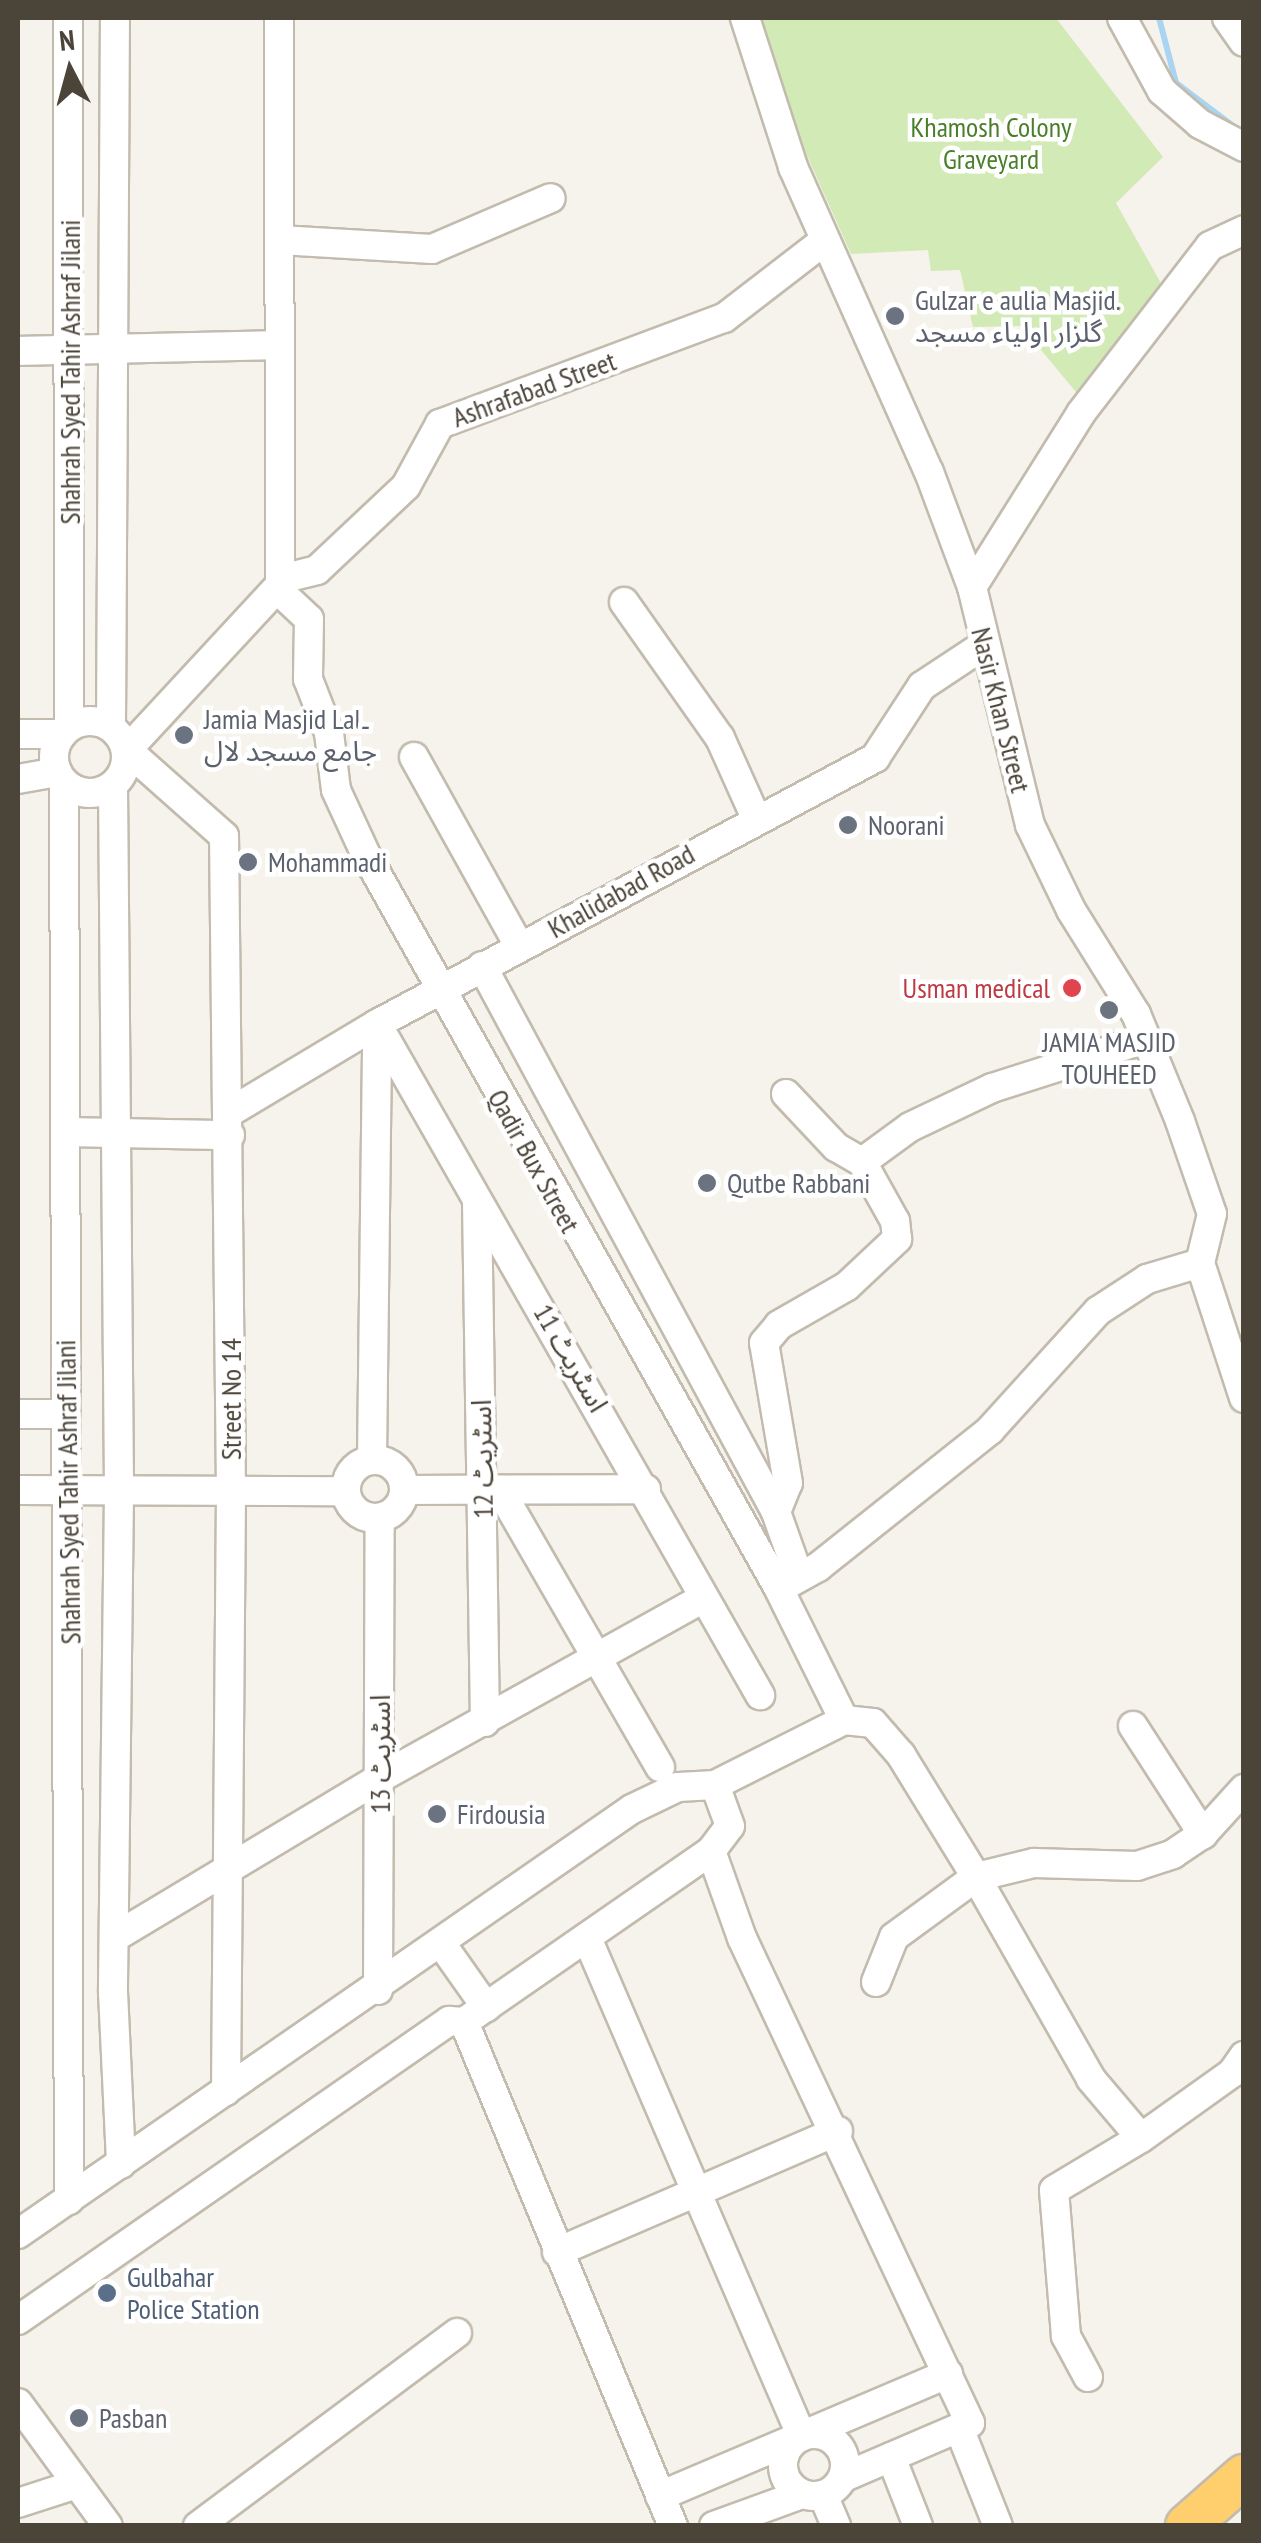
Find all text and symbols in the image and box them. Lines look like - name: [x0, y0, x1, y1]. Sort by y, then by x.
- north arrow: [20, 20, 120, 120]
- text: N: [57, 20, 76, 59]
- park label: Khamosh Colony Graveyard: [911, 110, 1071, 176]
- street label: Shahrah Syed Tahir Ashraf Jilani: [53, 219, 87, 525]
- place label: Gulzar e aulia Masjid. گلزار اولیاء مسجد: [915, 283, 1121, 349]
- marker: Gulzar e aulia Masjid. گلزار اولیاء مسجد: [884, 305, 906, 327]
- street label: Ashrafabad Street: [448, 344, 620, 434]
- street label: Nasir Khan Street: [964, 624, 1038, 796]
- place label: Jamia Masjid Lal۔ جامع مسجد لال: [204, 702, 377, 768]
- marker: Jamia Masjid Lal۔ جامع مسجد لال: [173, 724, 195, 746]
- place label: Noorani: [868, 808, 944, 842]
- marker: Noorani: [837, 814, 859, 836]
- street label: Khalidabad Road: [542, 837, 700, 945]
- place label: Mohammadi: [268, 845, 387, 879]
- marker: Mohammadi: [237, 851, 259, 873]
- place label: Usman medical: [903, 971, 1050, 1005]
- marker: Usman medical: [1059, 975, 1085, 1001]
- marker: JAMIA MASJID TOUHEED: [1098, 999, 1120, 1021]
- place label: JAMIA MASJID TOUHEED: [1042, 1025, 1176, 1091]
- street label: Qadir Bux Street: [481, 1083, 587, 1239]
- place label: Qutbe Rabbani: [727, 1166, 870, 1200]
- marker: Qutbe Rabbani: [696, 1172, 718, 1194]
- street label: اسٹریٹ 11: [527, 1298, 615, 1418]
- street label: Street No 14: [214, 1338, 248, 1460]
- street label: Shahrah Syed Tahir Ashraf Jilani: [49, 1339, 87, 1645]
- street label: اسٹریٹ 12: [464, 1399, 500, 1519]
- street label: اسٹریٹ 13: [363, 1694, 397, 1814]
- place label: Firdousia: [457, 1797, 545, 1831]
- marker: Firdousia: [426, 1803, 448, 1825]
- place label: Gulbahar Police Station: [127, 2260, 260, 2326]
- marker: Gulbahar Police Station: [96, 2282, 118, 2304]
- place label: Pasban: [99, 2401, 167, 2435]
- marker: Pasban: [68, 2407, 90, 2429]

